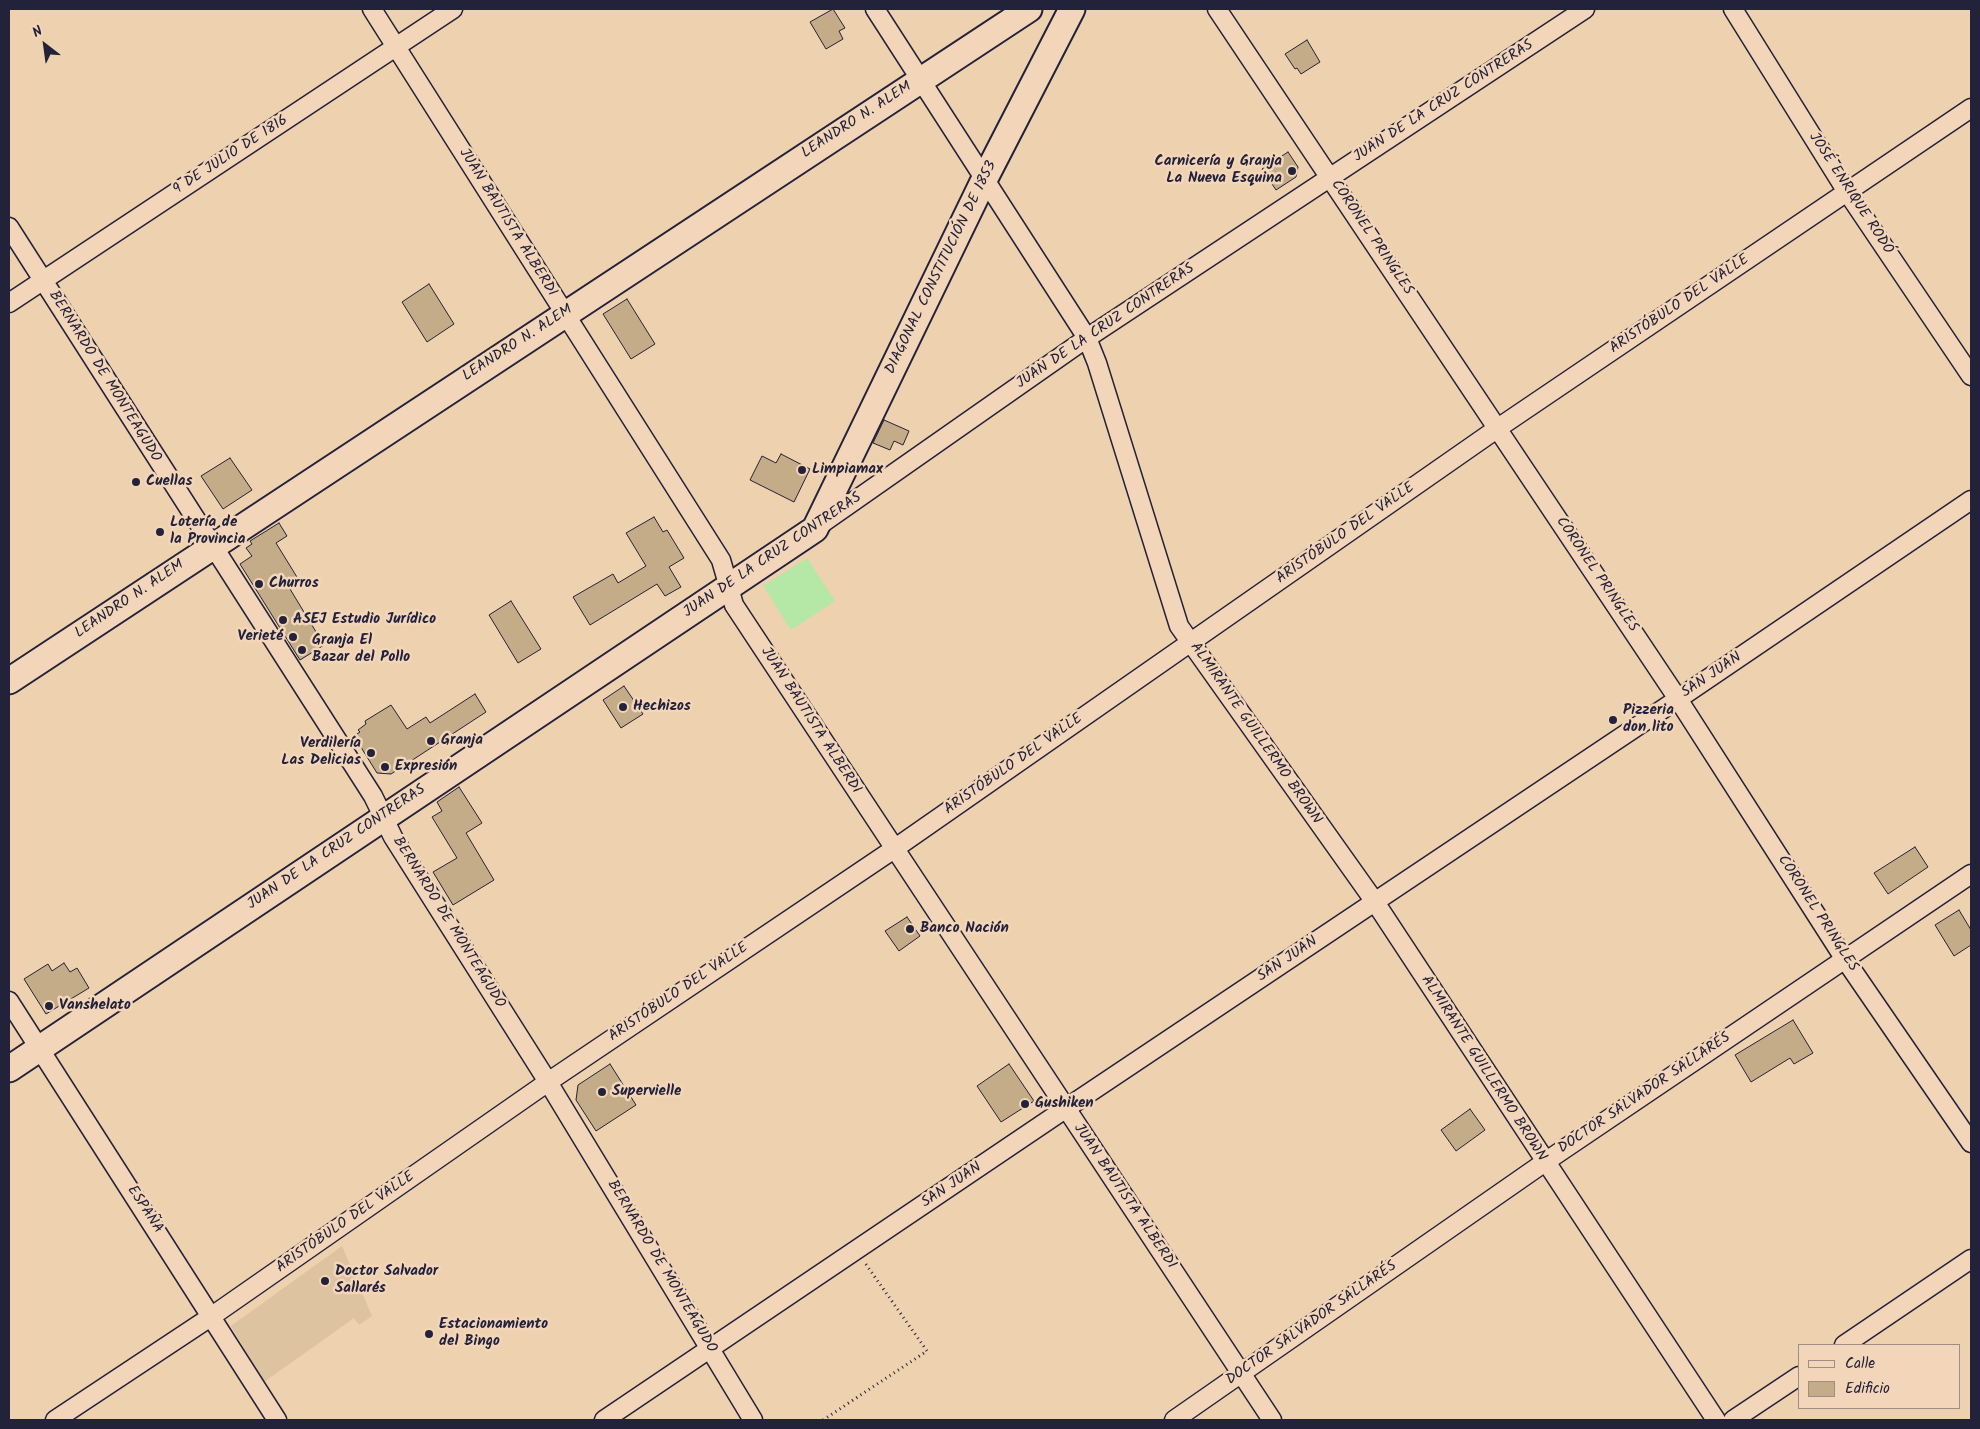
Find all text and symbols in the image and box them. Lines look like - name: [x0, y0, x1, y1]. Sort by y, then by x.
- north arrow: [20, 20, 70, 70]
- text: N: [28, 20, 47, 44]
- street label: JUAN DE LA CRUZ CONTRERAS: [1351, 37, 1537, 167]
- street label: LEANDRO N. ALEM: [799, 79, 915, 163]
- street label: 9 DE JULIO DE 1816: [170, 112, 292, 200]
- street label: JOSÉ ENRIQUE RODÓ: [1804, 130, 1896, 258]
- street label: JUAN BAUTISTA ALBERDI: [454, 146, 560, 300]
- place label: Carnicería y Granja La Nueva Esquina: [1155, 153, 1282, 188]
- street label: DIAGONAL CONSTITUCIÓN DE 1853: [882, 158, 1002, 378]
- marker: Carnicería y Granja La Nueva Esquina: [1286, 165, 1298, 177]
- street label: CORONEL PRINGLES: [1326, 177, 1416, 299]
- street label: ARISTÓBULO DEL VALLE: [1607, 252, 1753, 358]
- street label: JUAN DE LA CRUZ CONTRERAS: [1014, 261, 1198, 393]
- street label: BERNARDO DE MONTEAGUDO: [44, 288, 164, 466]
- street label: LEANDRO N. ALEM: [460, 302, 576, 386]
- place label: Limpiamax: [812, 461, 883, 479]
- marker: Limpiamax: [796, 464, 808, 476]
- place label: Cuellas: [146, 473, 192, 491]
- marker: Cuellas: [130, 476, 142, 488]
- street label: ARISTÓBULO DEL VALLE: [1273, 479, 1419, 589]
- street label: JUAN DE LA CRUZ CONTRERAS: [681, 490, 865, 622]
- place label: Lotería de la Provincia: [170, 514, 245, 549]
- street label: CORONEL PRINGLES: [1551, 514, 1641, 636]
- marker: Lotería de la Provincia: [154, 526, 166, 538]
- street label: LEANDRO N. ALEM: [72, 557, 188, 643]
- place label: Churros: [269, 575, 319, 593]
- marker: Churros: [253, 578, 265, 590]
- place label: ASEJ Estudio Jurídico: [293, 611, 436, 629]
- marker: ASEJ Estudio Jurídico: [277, 614, 289, 626]
- place label: Verieté: [237, 628, 283, 646]
- marker: Verieté: [287, 631, 299, 643]
- place label: Granja El Bazar del Pollo: [312, 632, 410, 667]
- street label: ALMIRANTE GUILLERMO BROWN: [1185, 640, 1325, 828]
- marker: Granja El Bazar del Pollo: [296, 644, 308, 656]
- street label: JUAN BAUTISTA ALBERDI: [756, 644, 864, 798]
- street label: SAN JUAN: [1679, 649, 1745, 703]
- place label: Hechizos: [633, 698, 691, 716]
- marker: Hechizos: [617, 701, 629, 713]
- place label: Pizzeria don lito: [1623, 702, 1674, 737]
- street label: ARISTÓBULO DEL VALLE: [941, 710, 1087, 820]
- marker: Pizzeria don lito: [1607, 714, 1619, 726]
- place label: Granja: [441, 732, 483, 750]
- place label: Verdilería Las Delicias: [281, 735, 361, 770]
- marker: Granja: [425, 735, 437, 747]
- marker: Verdilería Las Delicias: [365, 747, 377, 759]
- place label: Expresión: [395, 758, 457, 776]
- marker: Expresión: [379, 761, 391, 773]
- street label: JUAN DE LA CRUZ CONTRERAS: [245, 782, 429, 914]
- street label: BERNARDO DE MONTEAGUDO: [388, 834, 508, 1012]
- street label: CORONEL PRINGLES: [1773, 852, 1861, 976]
- place label: Banco Nación: [920, 920, 1009, 938]
- marker: Banco Nación: [904, 923, 916, 935]
- street label: SAN JUAN: [1255, 933, 1321, 987]
- street label: ARISTÓBULO DEL VALLE: [606, 940, 752, 1046]
- street label: ALMIRANTE GUILLERMO BROWN: [1416, 973, 1550, 1165]
- place label: Vanshelato: [59, 997, 131, 1015]
- marker: Vanshelato: [43, 1000, 55, 1012]
- street label: DOCTOR SALVADOR SALLARÉS: [1555, 1030, 1735, 1158]
- place label: Supervielle: [612, 1083, 681, 1101]
- marker: Supervielle: [596, 1086, 608, 1098]
- place label: Gushiken: [1035, 1095, 1094, 1113]
- marker: Gushiken: [1019, 1098, 1031, 1110]
- street label: JUAN BAUTISTA ALBERDI: [1069, 1121, 1179, 1273]
- street label: SAN JUAN: [919, 1159, 985, 1213]
- street label: ARISTÓBULO DEL VALLE: [273, 1168, 419, 1278]
- street label: BERNARDO DE MONTEAGUDO: [602, 1177, 720, 1357]
- street label: ESPAÑA: [122, 1183, 166, 1237]
- street label: DOCTOR SALVADOR SALLARÉS: [1223, 1258, 1401, 1390]
- place label: Doctor Salvador Sallarés: [335, 1263, 438, 1298]
- marker: Doctor Salvador Sallarés: [319, 1275, 331, 1287]
- place label: Estacionamiento del Bingo: [439, 1316, 548, 1351]
- marker: Estacionamiento del Bingo: [423, 1328, 435, 1340]
- legend: [1798, 1344, 1960, 1409]
- text: Calle: [1845, 1352, 1875, 1376]
- text: Edificio: [1845, 1377, 1890, 1401]

